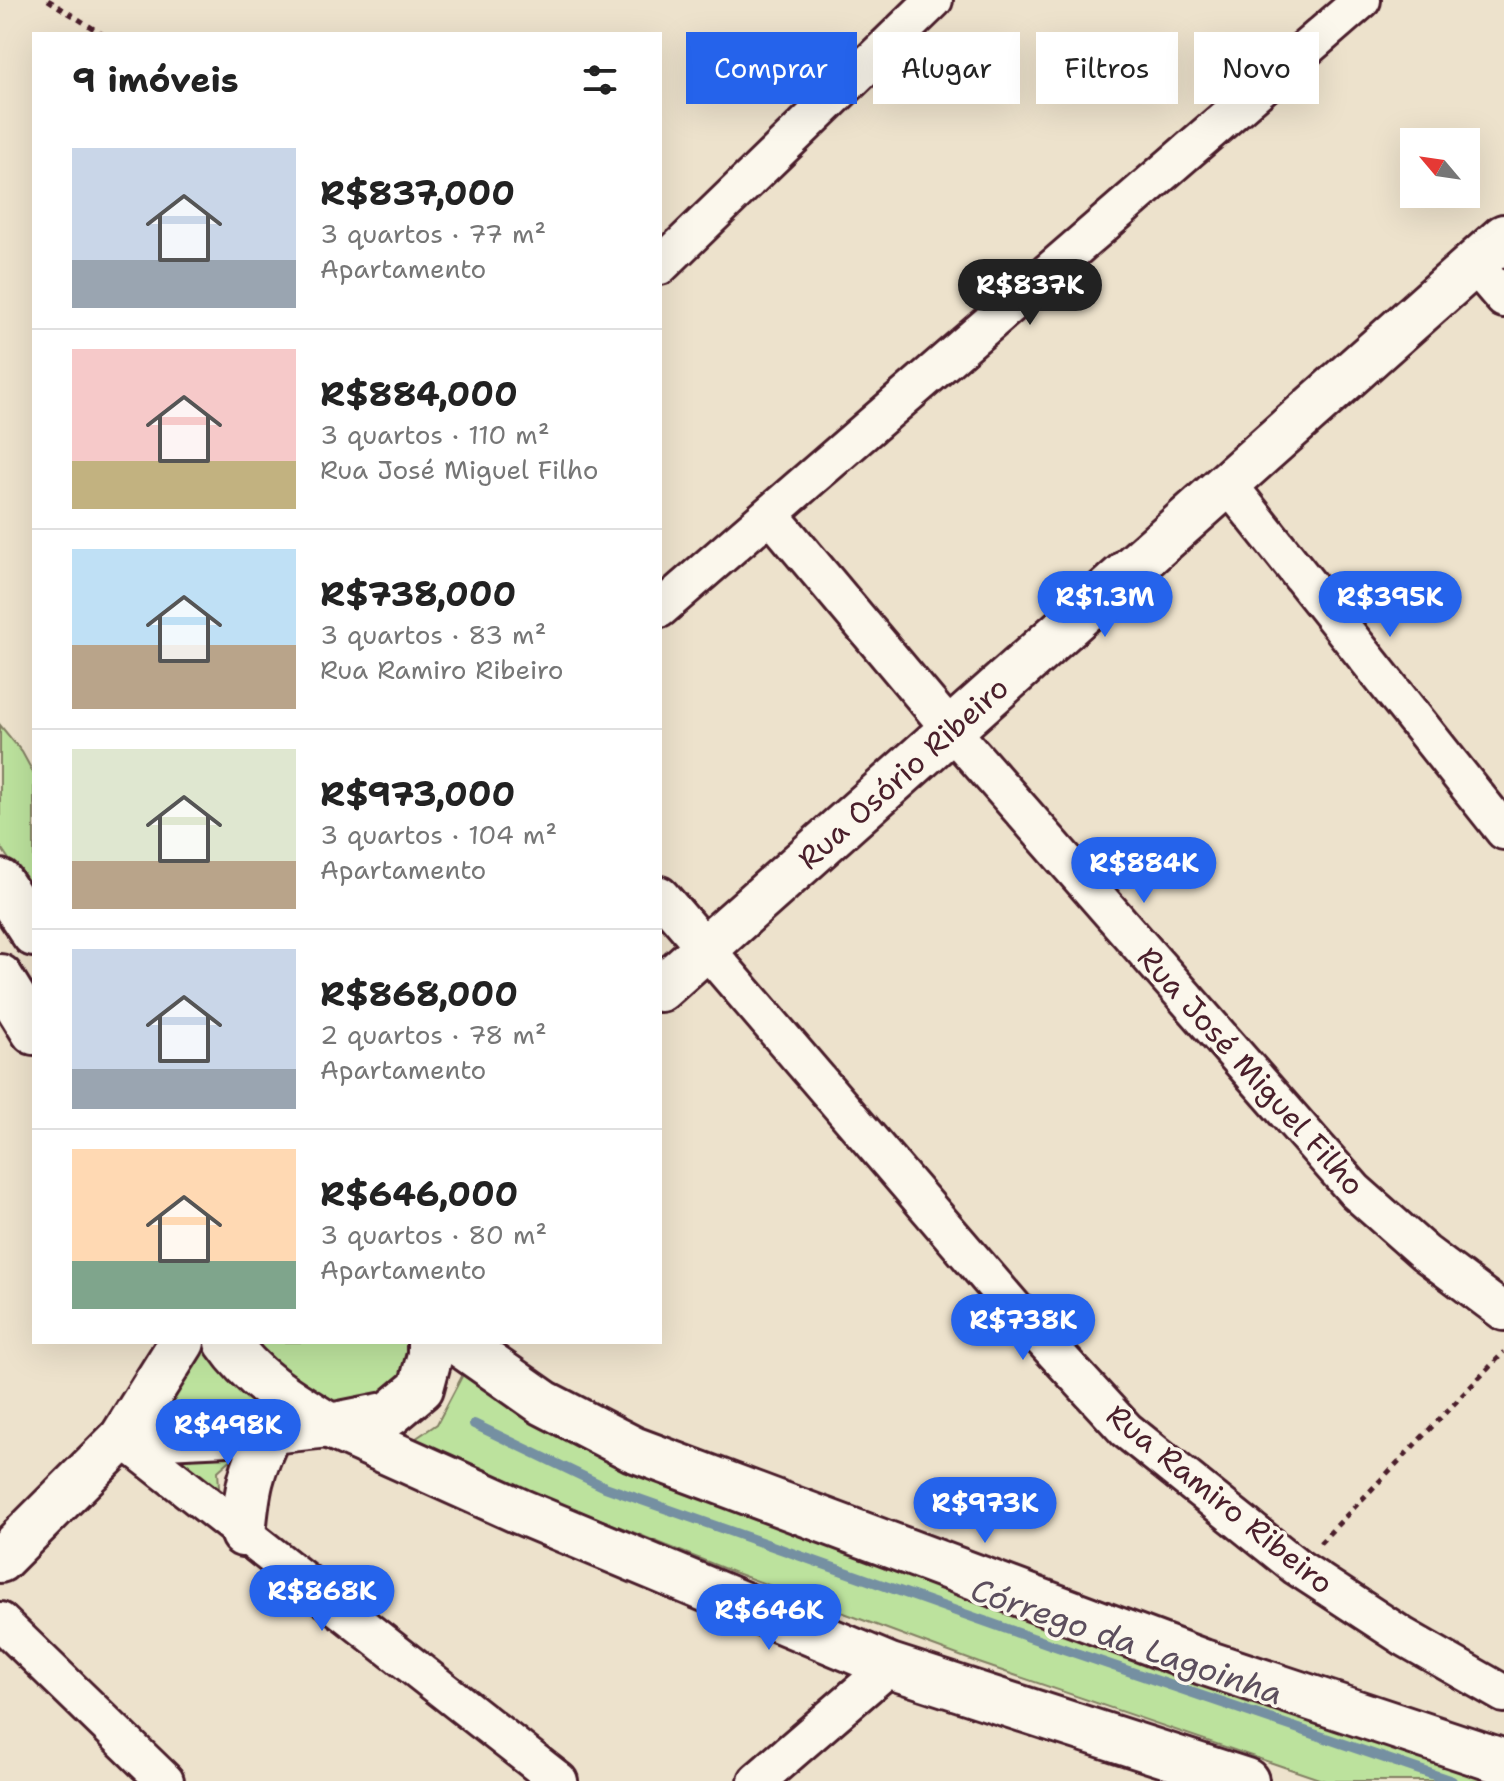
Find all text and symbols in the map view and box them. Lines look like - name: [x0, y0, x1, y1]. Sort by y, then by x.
- chip: Comprar: [686, 32, 857, 104]
- chip: Alugar: [873, 32, 1020, 104]
- chip: Filtros: [1036, 32, 1178, 104]
- chip: Novo: [1194, 32, 1319, 104]
- text: 9 imóveis: [72, 57, 239, 103]
- icon: filters: [578, 58, 622, 102]
- north arrow: [1400, 128, 1480, 208]
- map controls: [1400, 128, 1480, 208]
- text: R$837,000: [320, 170, 515, 216]
- icon: home: [136, 180, 232, 276]
- text: 3 quartos · 77 m²: [320, 216, 546, 251]
- text: Apartamento: [320, 251, 486, 286]
- pin: R$837K: [965, 259, 1095, 327]
- text: R$837K: [976, 267, 1084, 302]
- text: R$884,000: [320, 371, 518, 417]
- icon: home: [136, 381, 232, 477]
- text: 3 quartos · 110 m²: [320, 417, 550, 452]
- text: Rua José Miguel Filho: [320, 452, 599, 487]
- text: R$738,000: [320, 571, 516, 617]
- pin: R$1.3M: [1040, 571, 1170, 639]
- pin: R$395K: [1325, 571, 1455, 639]
- text: R$1.3M: [1056, 579, 1154, 614]
- text: R$395K: [1337, 579, 1443, 614]
- icon: home: [136, 581, 232, 677]
- text: 3 quartos · 83 m²: [320, 617, 546, 652]
- text: Rua Ramiro Ribeiro: [320, 652, 563, 687]
- street label: Rua Osório Ribeiro: [789, 667, 1017, 879]
- text: R$973,000: [320, 771, 515, 817]
- icon: home: [136, 781, 232, 877]
- text: 3 quartos · 104 m²: [320, 817, 557, 852]
- pin: R$884K: [1079, 837, 1209, 905]
- text: R$884K: [1089, 845, 1199, 880]
- text: Apartamento: [320, 852, 486, 887]
- street label: Rua José Miguel Filho: [1128, 938, 1374, 1204]
- text: R$868,000: [320, 971, 518, 1017]
- icon: home: [136, 981, 232, 1077]
- text: 2 quartos · 78 m²: [320, 1017, 547, 1052]
- text: Apartamento: [320, 1052, 486, 1087]
- text: R$646,000: [320, 1171, 518, 1217]
- icon: home: [136, 1181, 232, 1277]
- text: 3 quartos · 80 m²: [320, 1217, 547, 1252]
- text: Apartamento: [320, 1252, 486, 1287]
- pin: R$738K: [958, 1294, 1088, 1362]
- text: R$738K: [969, 1302, 1077, 1337]
- street label: Rua Ramiro Ribeiro: [1098, 1395, 1342, 1603]
- pin: R$498K: [163, 1399, 293, 1467]
- text: R$498K: [174, 1407, 282, 1442]
- pin: R$973K: [920, 1477, 1050, 1545]
- text: R$973K: [932, 1485, 1038, 1520]
- pin: R$868K: [257, 1565, 387, 1633]
- water label: Córrego da Lagoinha: [965, 1567, 1289, 1715]
- text: R$868K: [267, 1573, 377, 1608]
- pin: R$646K: [704, 1584, 834, 1652]
- text: R$646K: [714, 1592, 824, 1627]

